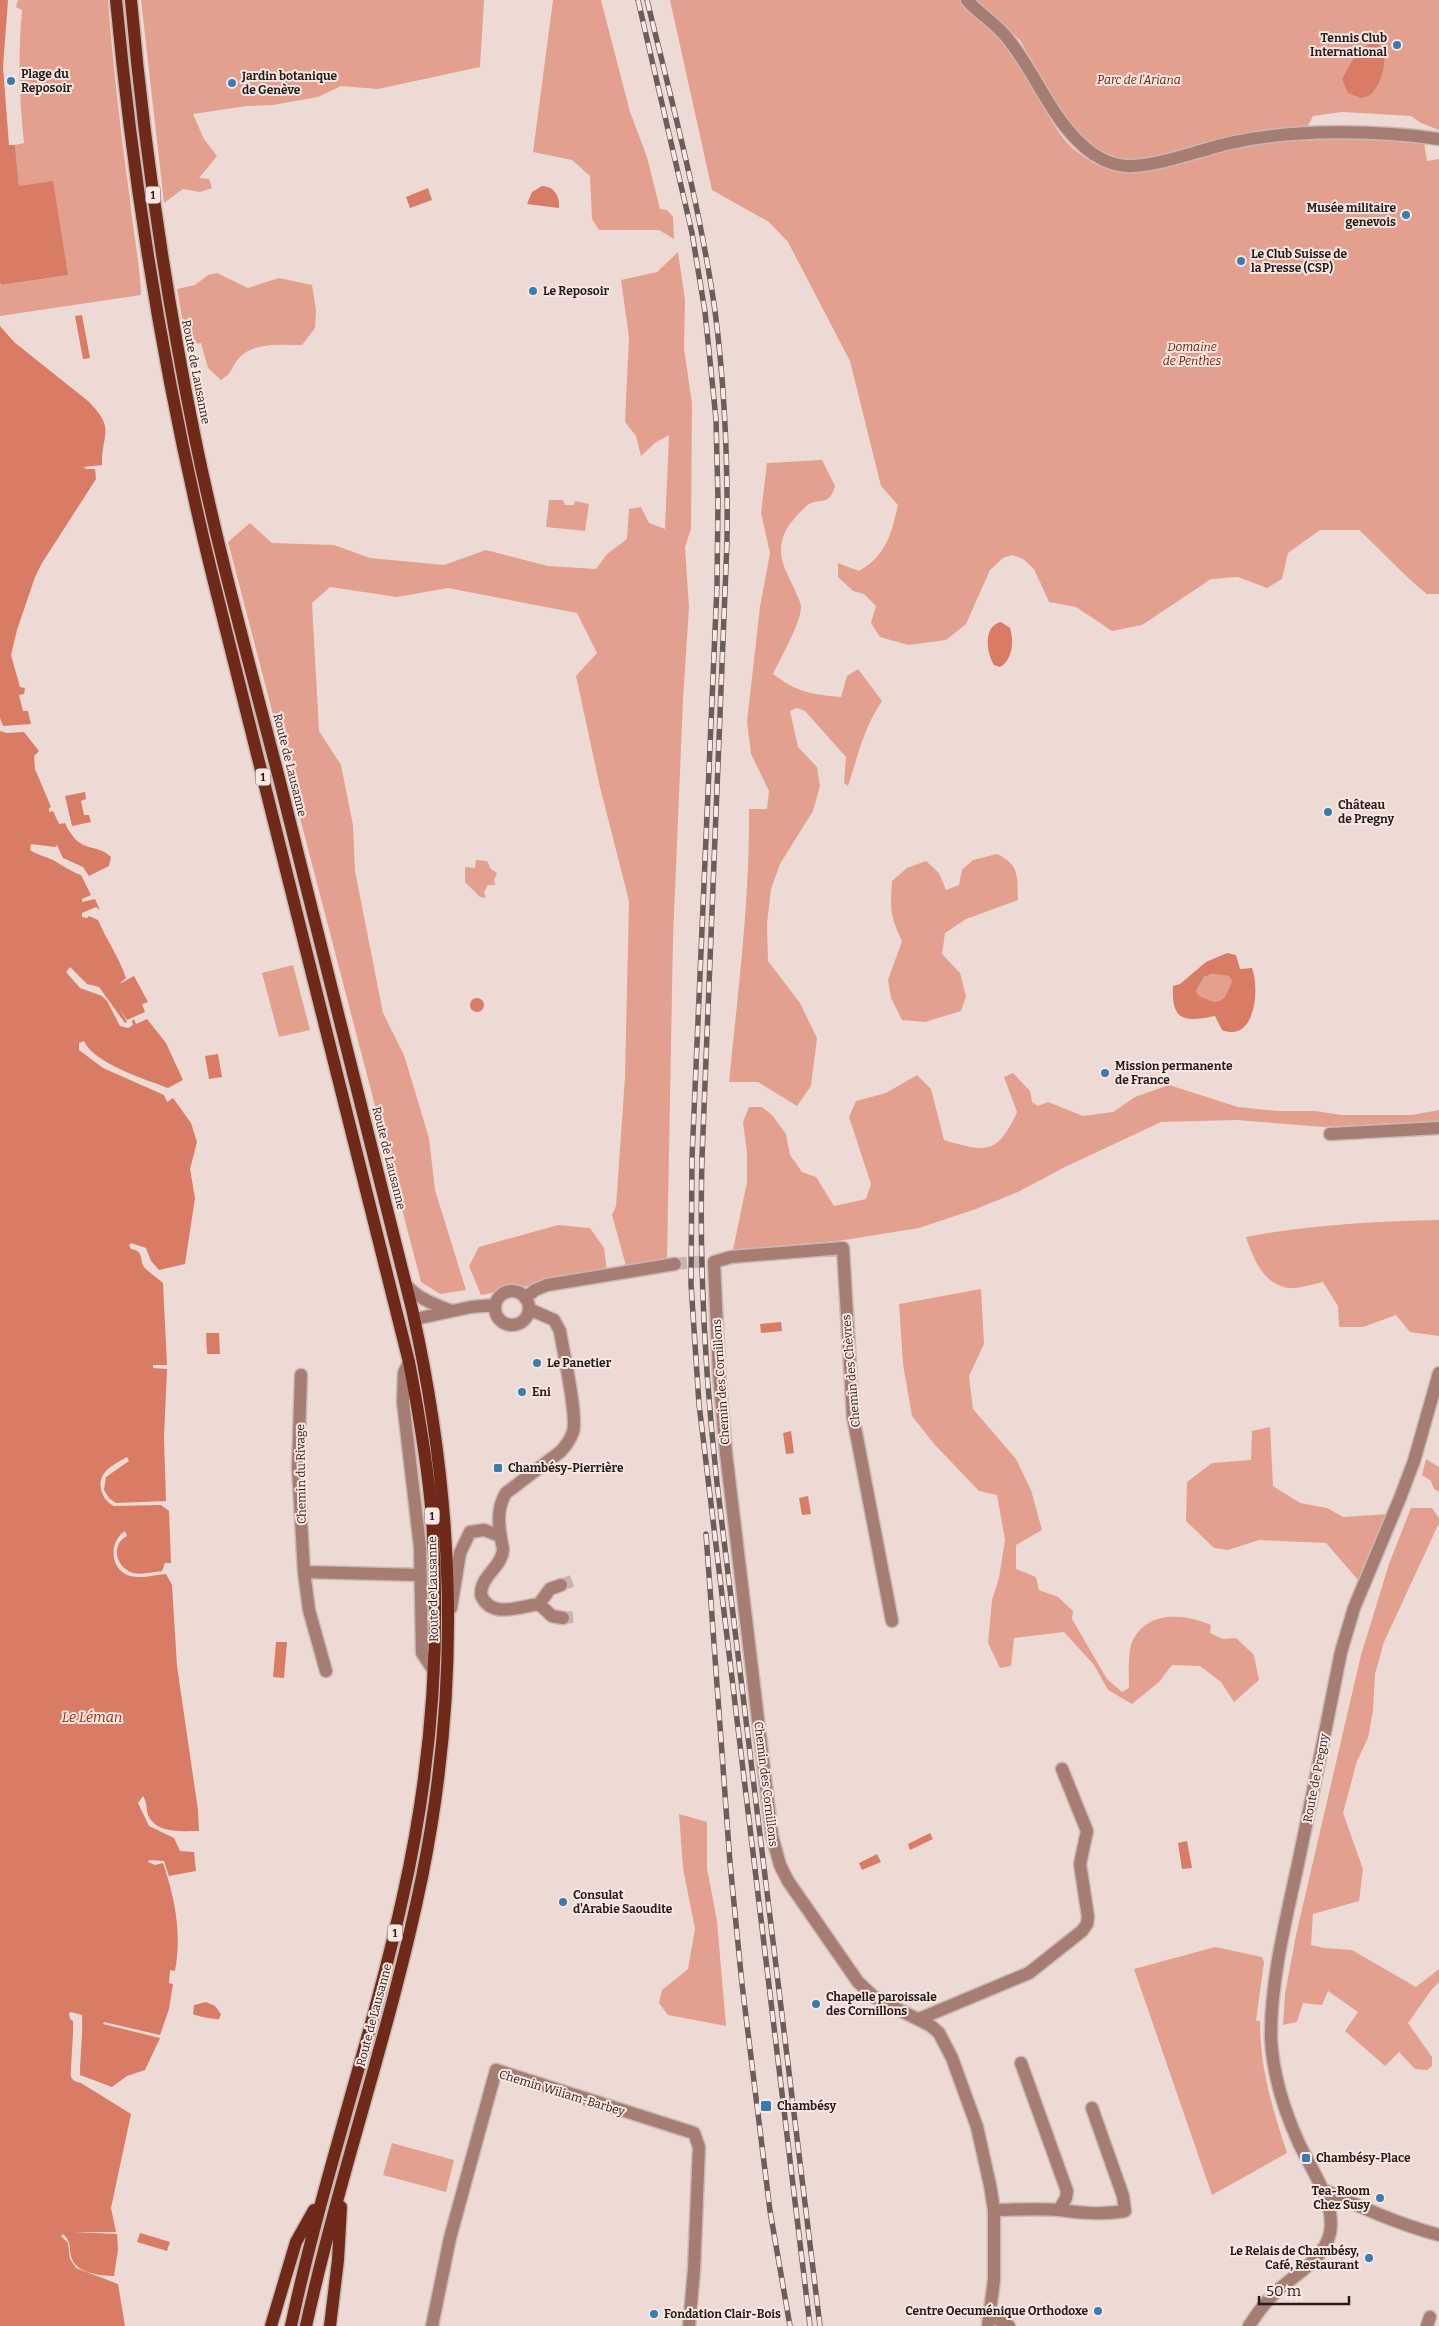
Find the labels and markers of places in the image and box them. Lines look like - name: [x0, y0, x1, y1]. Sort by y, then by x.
- place label: Tennis Club International: [1310, 31, 1387, 59]
- marker: Tennis Club International: [1391, 39, 1403, 51]
- place label: Plage du Reposoir: [21, 67, 72, 95]
- place label: Jardin botanique de Genève: [241, 69, 338, 97]
- marker: Plage du Reposoir: [5, 75, 17, 87]
- marker: Jardin botanique de Genève: [226, 77, 238, 89]
- place label: Musée militaire genevois: [1307, 201, 1396, 229]
- marker: Musée militaire genevois: [1400, 209, 1412, 221]
- place label: Le Club Suisse de la Presse (CSP): [1251, 247, 1348, 275]
- marker: Le Club Suisse de la Presse (CSP): [1235, 255, 1247, 267]
- place label: Le Reposoir: [543, 284, 610, 298]
- marker: Le Reposoir: [527, 285, 539, 297]
- place label: Château de Pregny: [1338, 798, 1394, 826]
- marker: Château de Pregny: [1322, 806, 1334, 818]
- place label: Mission permanente de France: [1115, 1059, 1233, 1087]
- marker: Mission permanente de France: [1099, 1067, 1111, 1079]
- place label: Le Panetier: [547, 1356, 612, 1370]
- marker: Le Panetier: [531, 1357, 543, 1369]
- place label: Eni: [532, 1385, 551, 1399]
- marker: Eni: [516, 1386, 528, 1398]
- place label: Chambésy-Pierrière: [508, 1461, 624, 1475]
- marker: Chambésy-Pierrière: [492, 1462, 504, 1474]
- place label: Consulat d'Arabie Saoudite: [573, 1888, 673, 1916]
- marker: Consulat d'Arabie Saoudite: [557, 1896, 569, 1908]
- place label: Chapelle paroissale des Cornillons: [826, 1990, 937, 2018]
- marker: Chapelle paroissale des Cornillons: [810, 1998, 822, 2010]
- marker: Chambésy: [759, 2099, 773, 2113]
- place label: Chambésy: [777, 2099, 837, 2113]
- place label: Chambésy-Place: [1316, 2151, 1411, 2165]
- marker: Chambésy-Place: [1300, 2152, 1312, 2164]
- place label: Tea-Room Chez Susy: [1311, 2184, 1371, 2212]
- marker: Tea-Room Chez Susy: [1374, 2192, 1386, 2204]
- place label: Le Relais de Chambésy, Café, Restaurant: [1230, 2244, 1359, 2272]
- marker: Le Relais de Chambésy, Café, Restaurant: [1363, 2252, 1375, 2264]
- place label: Centre Oecuménique Orthodoxe: [905, 2304, 1088, 2318]
- marker: Centre Oecuménique Orthodoxe: [1092, 2305, 1104, 2317]
- place label: Fondation Clair-Bois: [664, 2307, 781, 2321]
- marker: Fondation Clair-Bois: [648, 2308, 660, 2320]

